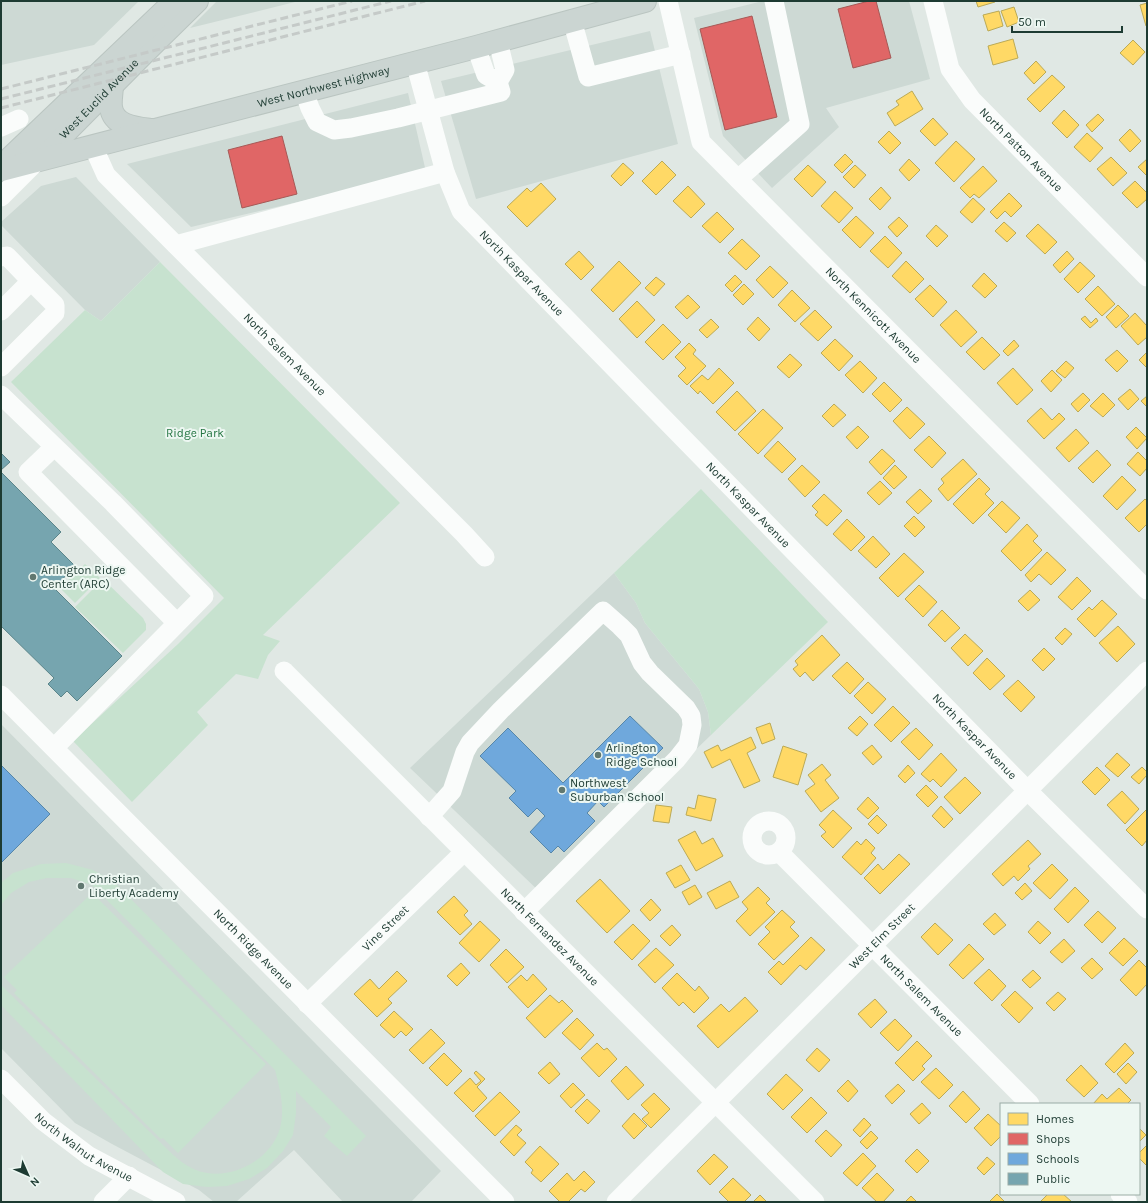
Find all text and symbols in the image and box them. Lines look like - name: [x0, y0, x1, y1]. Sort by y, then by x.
- scale bar: [1012, 8, 1122, 34]
- text: 50 m: [1018, 15, 1046, 29]
- street label: West Euclid Avenue: [56, 56, 141, 142]
- street label: West Northwest Highway: [256, 63, 391, 110]
- street label: North Patton Avenue: [977, 105, 1066, 195]
- street label: North Kaspar Avenue: [477, 227, 567, 319]
- street label: North Kennicott Avenue: [823, 264, 924, 366]
- street label: North Salem Avenue: [241, 310, 329, 398]
- park label: Ridge Park: [166, 426, 224, 440]
- street label: North Kaspar Avenue: [703, 459, 793, 551]
- place label: Arlington Ridge Center (ARC): [41, 563, 125, 591]
- marker: Arlington Ridge Center (ARC): [28, 572, 38, 582]
- street label: North Kaspar Avenue: [930, 691, 1020, 782]
- place label: Arlington Ridge School: [606, 741, 677, 769]
- marker: Arlington Ridge School: [593, 750, 603, 760]
- place label: Northwest Suburban School: [570, 776, 664, 804]
- marker: Northwest Suburban School: [557, 785, 567, 795]
- place label: Christian Liberty Academy: [89, 872, 179, 900]
- marker: Christian Liberty Academy: [76, 881, 86, 891]
- street label: North Fernandez Avenue: [498, 885, 602, 989]
- street label: West Elm Street: [846, 900, 918, 972]
- street label: Vine Street: [359, 902, 412, 954]
- street label: North Ridge Avenue: [211, 906, 296, 992]
- street label: North Salem Avenue: [877, 951, 966, 1039]
- legend: [1000, 1103, 1140, 1195]
- street label: North Walnut Avenue: [33, 1108, 137, 1184]
- text: Homes: [1036, 1112, 1074, 1126]
- text: Shops: [1036, 1132, 1070, 1146]
- text: Schools: [1036, 1152, 1079, 1166]
- north arrow: [8, 1155, 48, 1195]
- text: Public: [1036, 1172, 1070, 1186]

